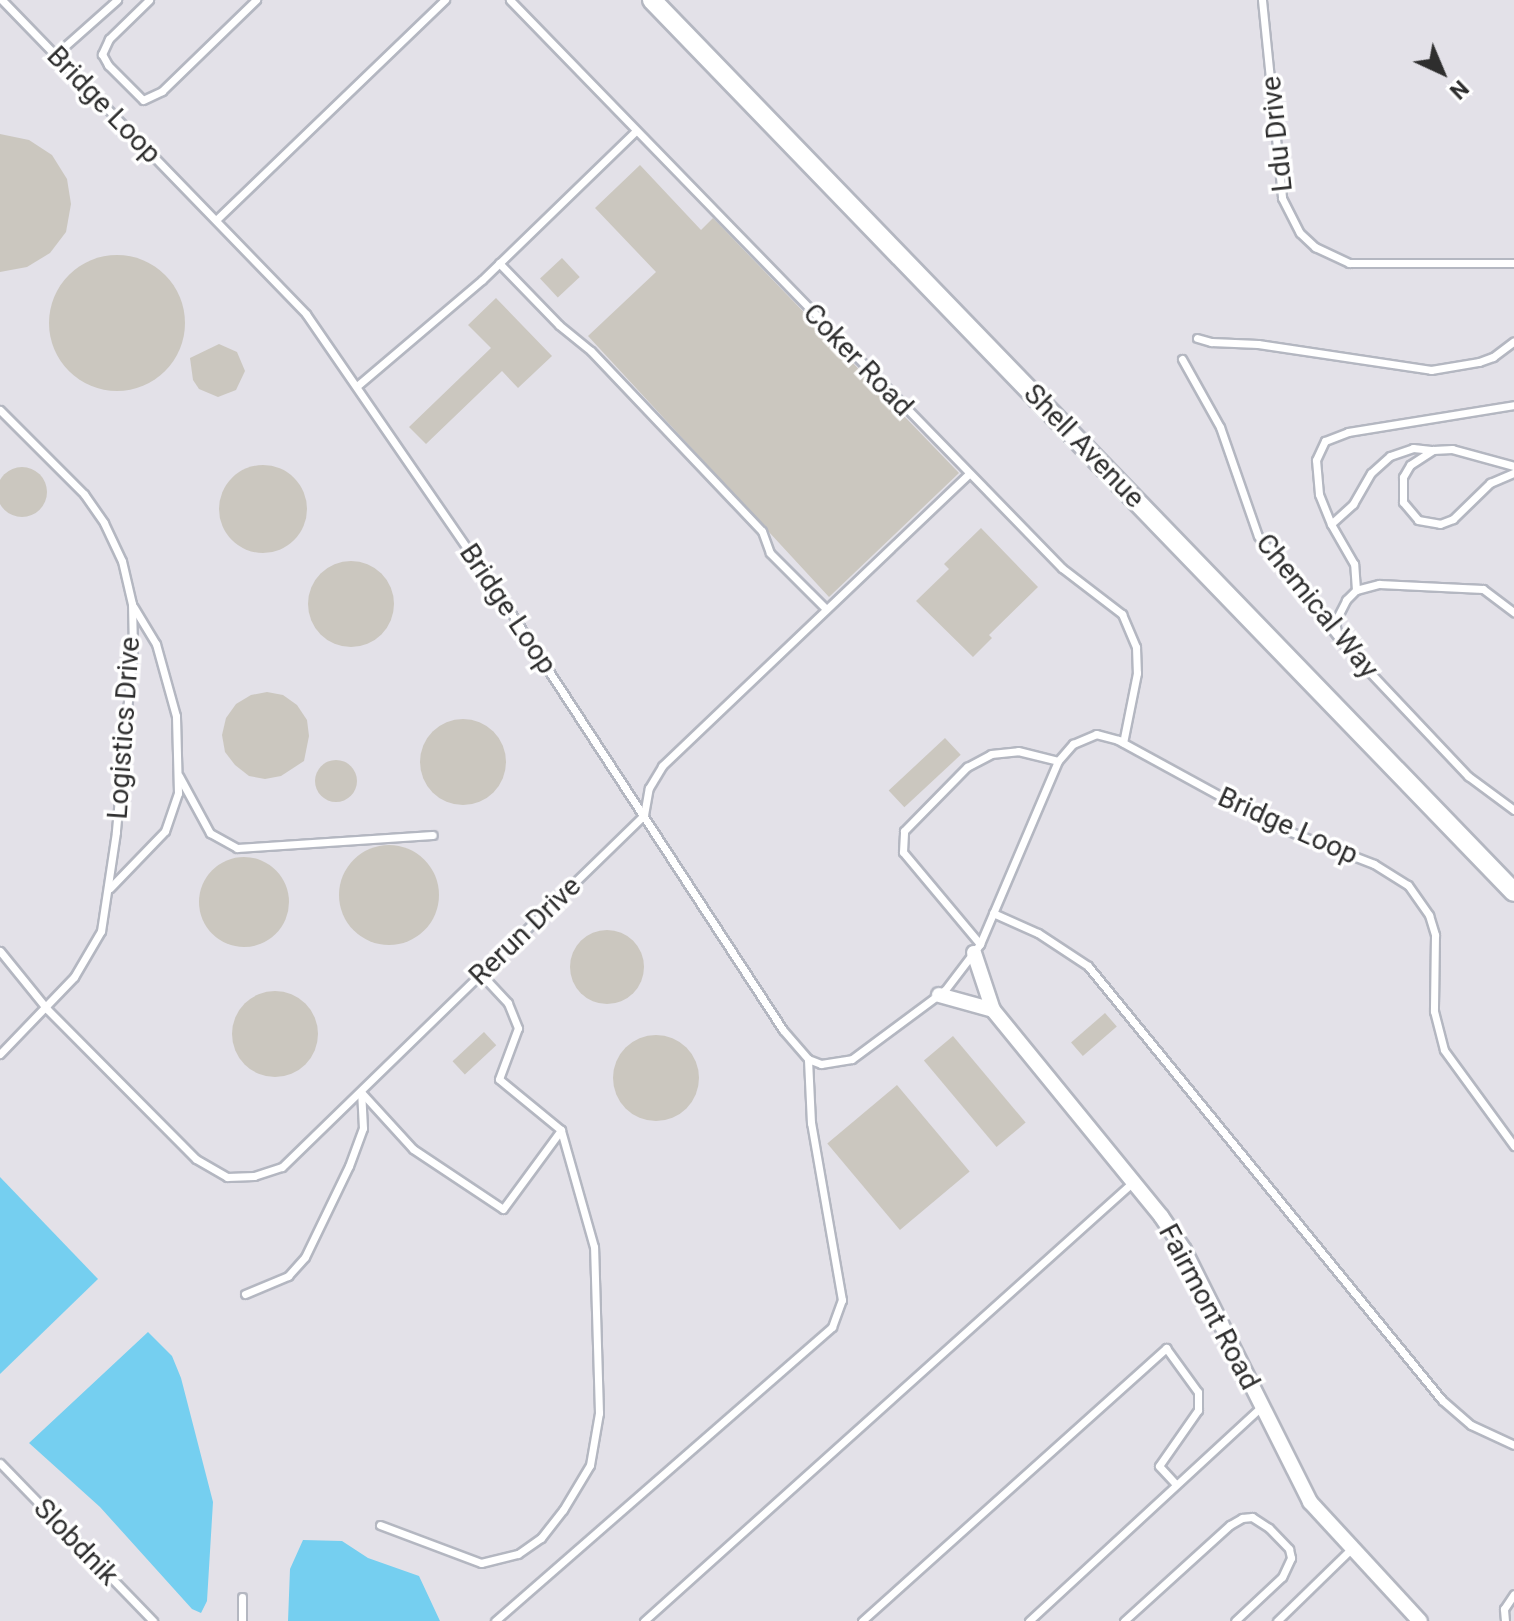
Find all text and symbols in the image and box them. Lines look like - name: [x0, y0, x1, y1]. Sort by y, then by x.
- north arrow: [1402, 32, 1482, 112]
- street label: Bridge Loop: [40, 39, 168, 171]
- street label: Ldu Drive: [1254, 74, 1300, 194]
- text: N: [1445, 75, 1473, 104]
- street label: Coker Road: [796, 297, 920, 423]
- street label: Shell Avenue: [1017, 377, 1151, 515]
- street label: Chemical Way: [1249, 527, 1385, 685]
- street label: Bridge Loop: [452, 538, 564, 680]
- street label: Logistics Drive: [101, 636, 147, 820]
- street label: Bridge Loop: [1213, 780, 1363, 872]
- street label: Rerun Drive: [462, 869, 588, 993]
- street label: Fairmont Road: [1151, 1218, 1267, 1396]
- street label: Slobdnik: [27, 1492, 125, 1592]

